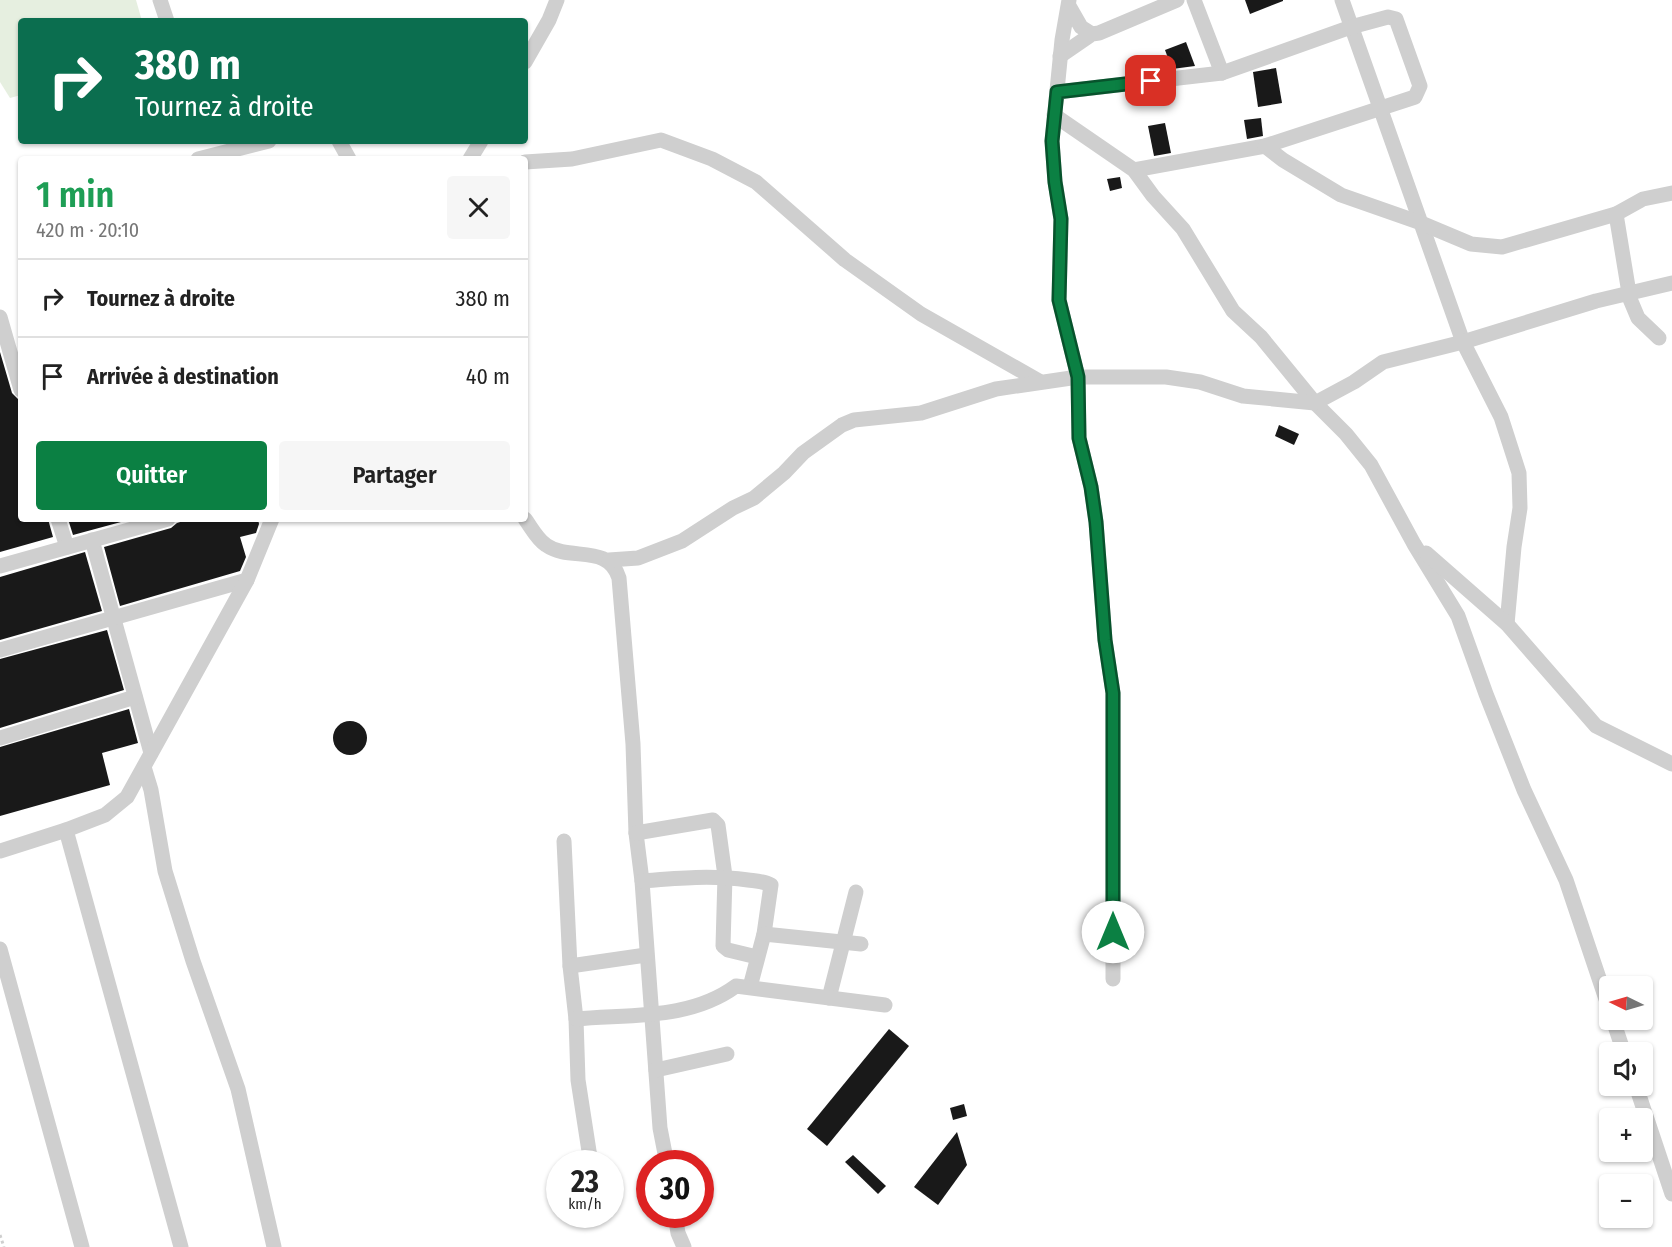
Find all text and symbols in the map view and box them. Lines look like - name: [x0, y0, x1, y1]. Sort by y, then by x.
- text: 380 m: [135, 40, 241, 90]
- icon: right: [36, 42, 114, 120]
- pin: [1125, 55, 1176, 106]
- icon: arrive: [1134, 64, 1167, 97]
- text: Tournez à droite: [135, 91, 314, 123]
- text: 1 min: [36, 173, 114, 217]
- button: close: [447, 176, 510, 239]
- text: 420 m · 20:10: [36, 218, 139, 242]
- icon: right: [36, 282, 69, 315]
- text: Tournez à droite: [87, 285, 235, 312]
- text: 380 m: [456, 285, 510, 312]
- icon: arrive: [36, 360, 69, 393]
- text: Arrivée à destination: [87, 363, 279, 390]
- text: 40 m: [466, 363, 510, 390]
- button: Quitter: [36, 441, 267, 510]
- button: Partager: [279, 441, 510, 510]
- position arrow: [1081, 900, 1145, 964]
- north arrow: [1599, 976, 1653, 1030]
- map controls: [1599, 976, 1653, 1228]
- button: sound: [1599, 1042, 1653, 1096]
- button: +: [1599, 1108, 1653, 1162]
- speed limit sign: 30: [636, 1150, 714, 1228]
- text: 23: [571, 1164, 599, 1200]
- button: −: [1599, 1174, 1653, 1228]
- text: km/h: [568, 1195, 602, 1213]

